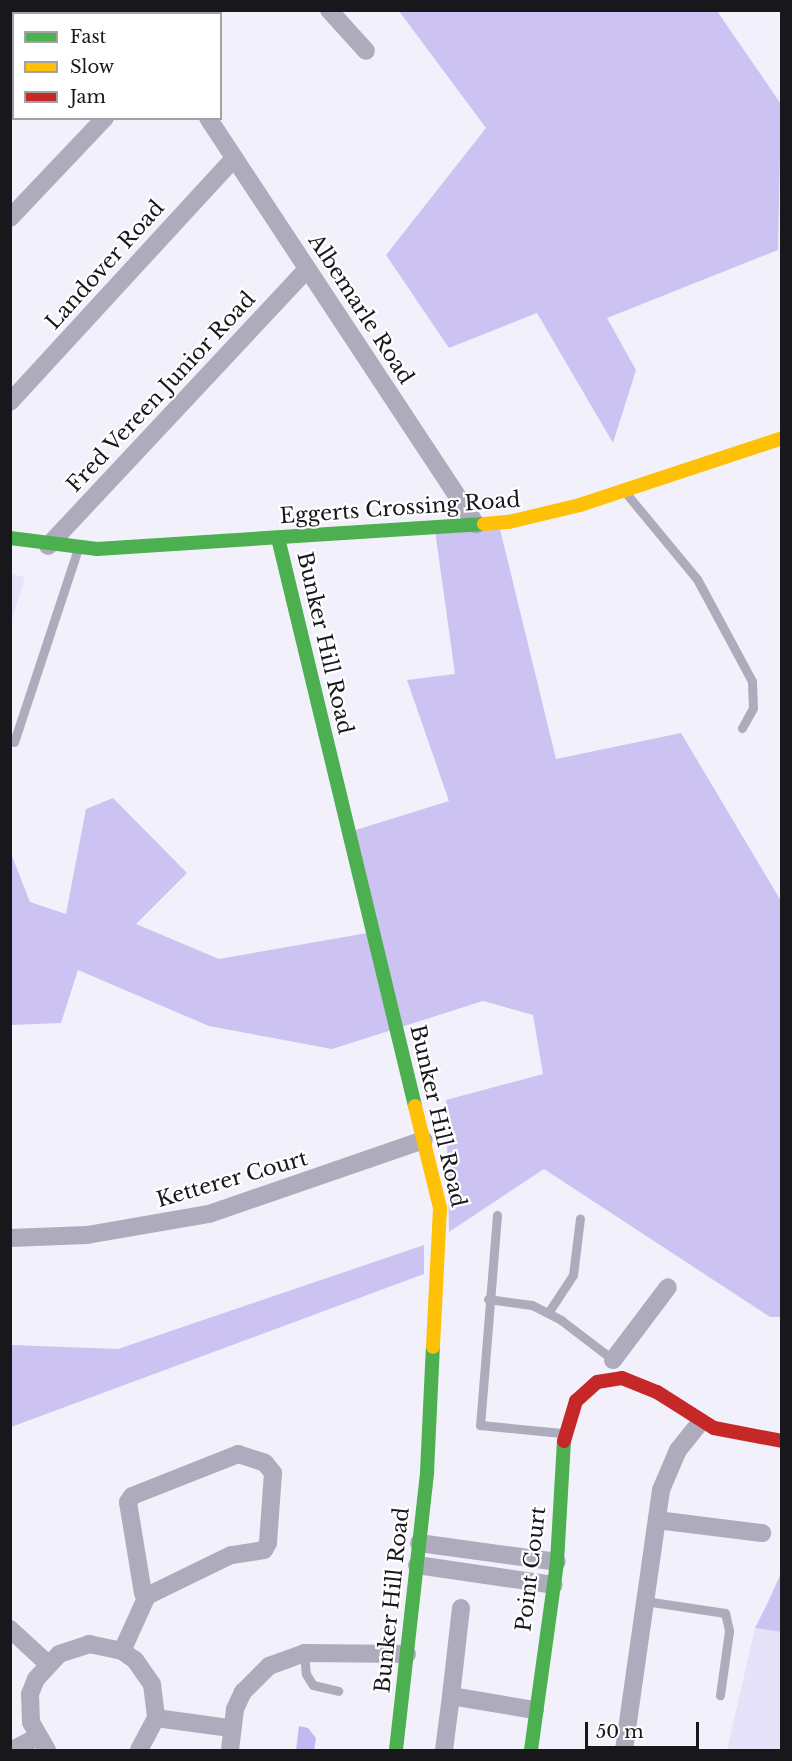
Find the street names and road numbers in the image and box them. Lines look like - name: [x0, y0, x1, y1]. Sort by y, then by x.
- street label: Landover Road: [40, 195, 170, 335]
- street label: Albemarle Road: [303, 229, 419, 389]
- street label: Fred Vereen Junior Road: [61, 286, 261, 498]
- street label: Eggerts Crossing Road: [279, 487, 521, 529]
- street label: Bunker Hill Road: [292, 549, 358, 737]
- street label: Bunker Hill Road: [405, 1022, 471, 1210]
- street label: Ketterer Court: [153, 1145, 311, 1213]
- street label: Point Court: [511, 1505, 551, 1633]
- street label: Bunker Hill Road: [370, 1506, 414, 1694]

